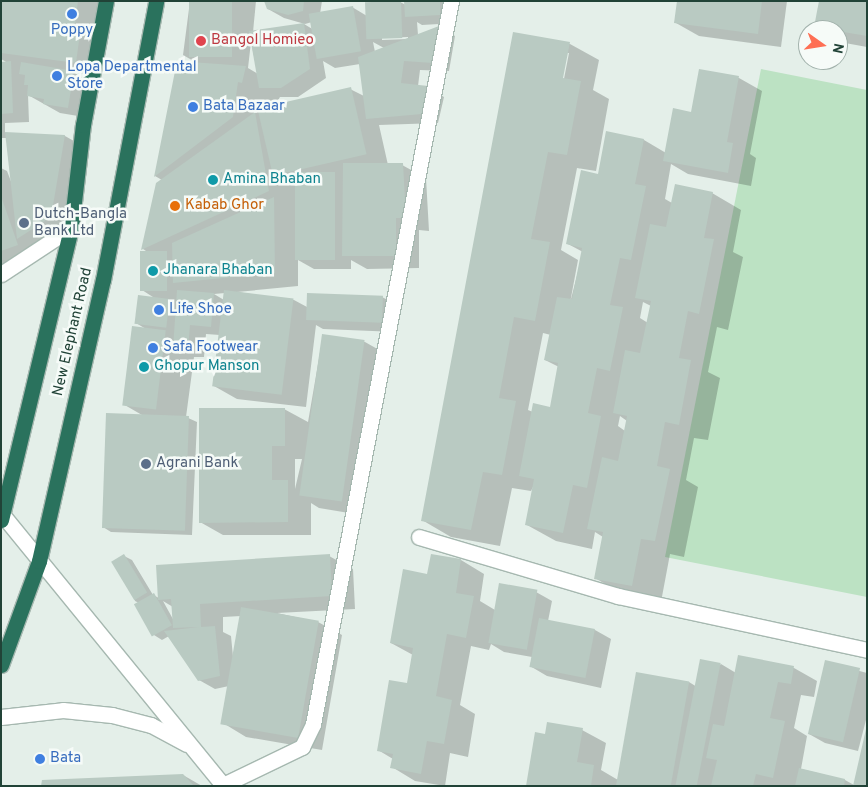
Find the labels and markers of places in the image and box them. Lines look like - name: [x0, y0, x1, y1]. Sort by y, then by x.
- marker: Poppy: [66, 8, 78, 20]
- place label: Poppy: [51, 22, 93, 40]
- place label: Bangol Homieo: [211, 32, 314, 50]
- marker: Bangol Homieo: [195, 35, 207, 47]
- place label: Lopa Departmental Store: [67, 58, 197, 93]
- marker: Lopa Departmental Store: [51, 70, 63, 82]
- place label: Bata Bazaar: [203, 98, 285, 116]
- marker: Bata Bazaar: [187, 101, 199, 113]
- place label: Amina Bhaban: [223, 171, 321, 189]
- marker: Amina Bhaban: [207, 174, 219, 186]
- place label: Kabab Ghor: [185, 197, 264, 215]
- marker: Kabab Ghor: [169, 200, 181, 212]
- place label: Dutch-Bangla Bank Ltd: [34, 205, 127, 240]
- marker: Dutch-Bangla Bank Ltd: [18, 217, 30, 229]
- place label: Jhanara Bhaban: [163, 262, 273, 280]
- marker: Jhanara Bhaban: [147, 265, 159, 277]
- place label: Life Shoe: [169, 301, 232, 319]
- marker: Life Shoe: [153, 304, 165, 316]
- place label: Safa Footwear: [163, 339, 258, 357]
- marker: Safa Footwear: [147, 342, 159, 354]
- place label: Ghopur Manson: [154, 358, 259, 376]
- marker: Ghopur Manson: [138, 361, 150, 373]
- place label: Agrani Bank: [156, 455, 238, 473]
- marker: Agrani Bank: [140, 458, 152, 470]
- place label: Bata: [50, 750, 81, 768]
- marker: Bata: [34, 753, 46, 765]

